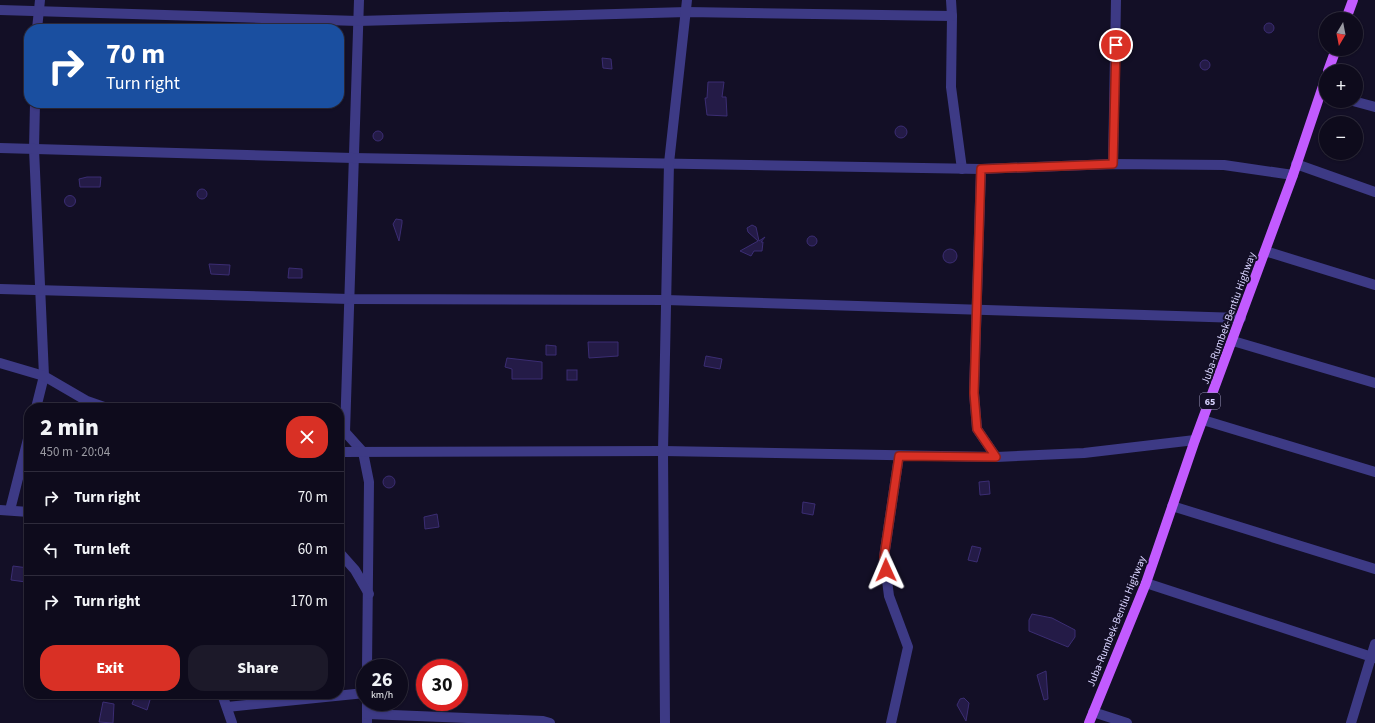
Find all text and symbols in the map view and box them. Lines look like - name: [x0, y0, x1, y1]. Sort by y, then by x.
- north arrow: [1319, 12, 1363, 56]
- map controls: [1319, 12, 1363, 160]
- pin: [1099, 28, 1133, 62]
- text: 70 m: [106, 34, 165, 74]
- icon: arrive: [1105, 34, 1127, 56]
- icon: right: [40, 40, 92, 92]
- button: +: [1319, 64, 1363, 108]
- text: Turn right: [106, 71, 180, 96]
- button: −: [1319, 116, 1363, 160]
- street label: Juba-Rumbek-Bentiu Highway: [1198, 250, 1259, 386]
- road number: 65: [1200, 393, 1220, 409]
- text: 2 min: [40, 410, 99, 445]
- button: close: [286, 416, 328, 458]
- text: 450 m · 20:04: [40, 443, 110, 461]
- icon: right: [40, 487, 62, 509]
- text: Turn right: [74, 487, 140, 508]
- text: 70 m: [298, 487, 328, 508]
- icon: left: [40, 539, 62, 561]
- text: Turn left: [74, 539, 130, 560]
- text: 60 m: [298, 539, 328, 560]
- position arrow: [865, 549, 907, 591]
- street label: Juba-Rumbek-Bentiu Highway: [1083, 554, 1150, 689]
- icon: right: [40, 591, 62, 613]
- text: Turn right: [74, 591, 140, 612]
- text: 170 m: [290, 591, 328, 612]
- button: Exit: [40, 645, 180, 691]
- button: Share: [188, 645, 328, 691]
- speed limit sign: 30: [416, 659, 468, 711]
- text: 26: [371, 666, 393, 694]
- text: km/h: [371, 688, 393, 702]

